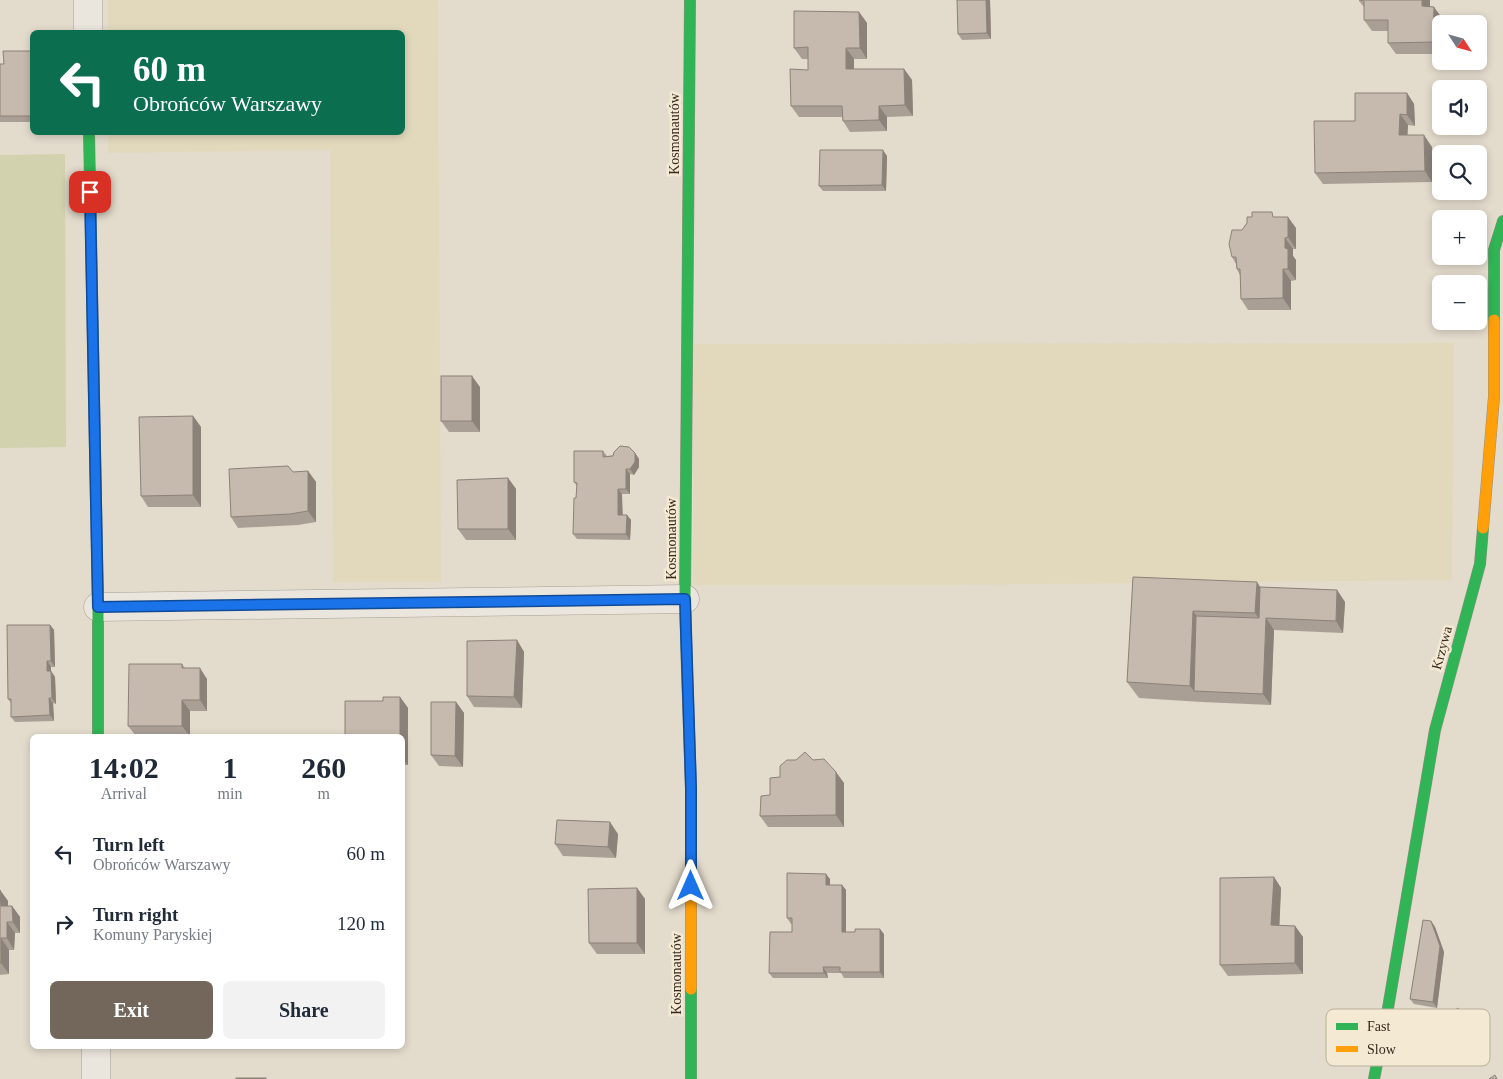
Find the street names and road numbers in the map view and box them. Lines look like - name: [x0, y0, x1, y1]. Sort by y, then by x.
- street label: Kosmonautów: [667, 92, 682, 175]
- street label: Kosmonautów: [664, 497, 679, 580]
- street label: Krzywa: [1429, 624, 1455, 671]
- street label: Kosmonautów: [669, 932, 684, 1015]

